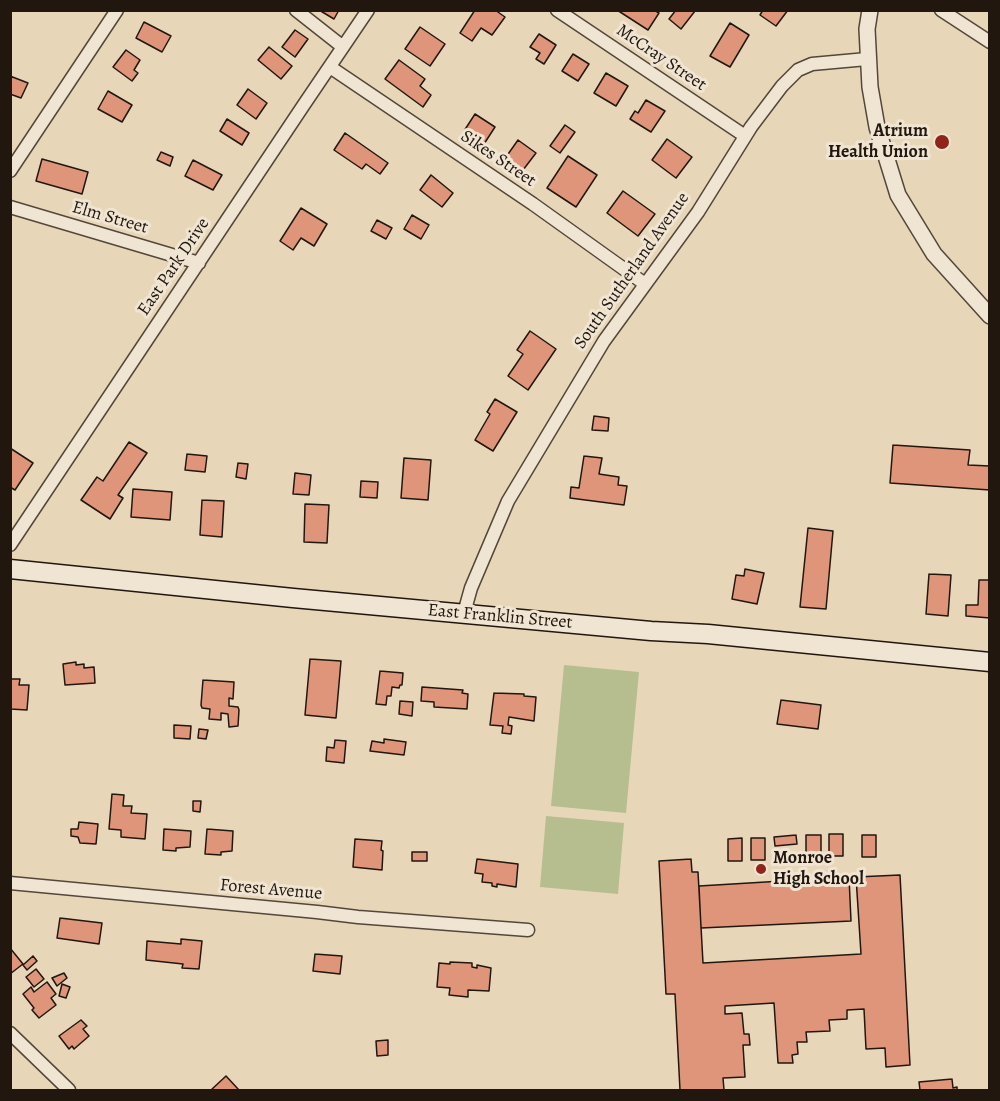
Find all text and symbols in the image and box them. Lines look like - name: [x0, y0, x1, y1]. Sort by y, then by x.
- street label: McCray Street: [612, 20, 710, 96]
- place label: Atrium Health Union: [828, 121, 928, 164]
- street label: Sikes Street: [456, 126, 540, 192]
- marker: Atrium Health Union: [933, 133, 951, 151]
- street label: South Sutherland Avenue: [570, 189, 694, 353]
- street label: Elm Street: [70, 197, 150, 239]
- street label: East Park Drive: [133, 214, 215, 320]
- street label: East Franklin Street: [427, 600, 573, 634]
- place label: Monroe High School: [773, 848, 864, 890]
- marker: Monroe High School: [754, 862, 768, 876]
- street label: Forest Avenue: [219, 875, 323, 905]

